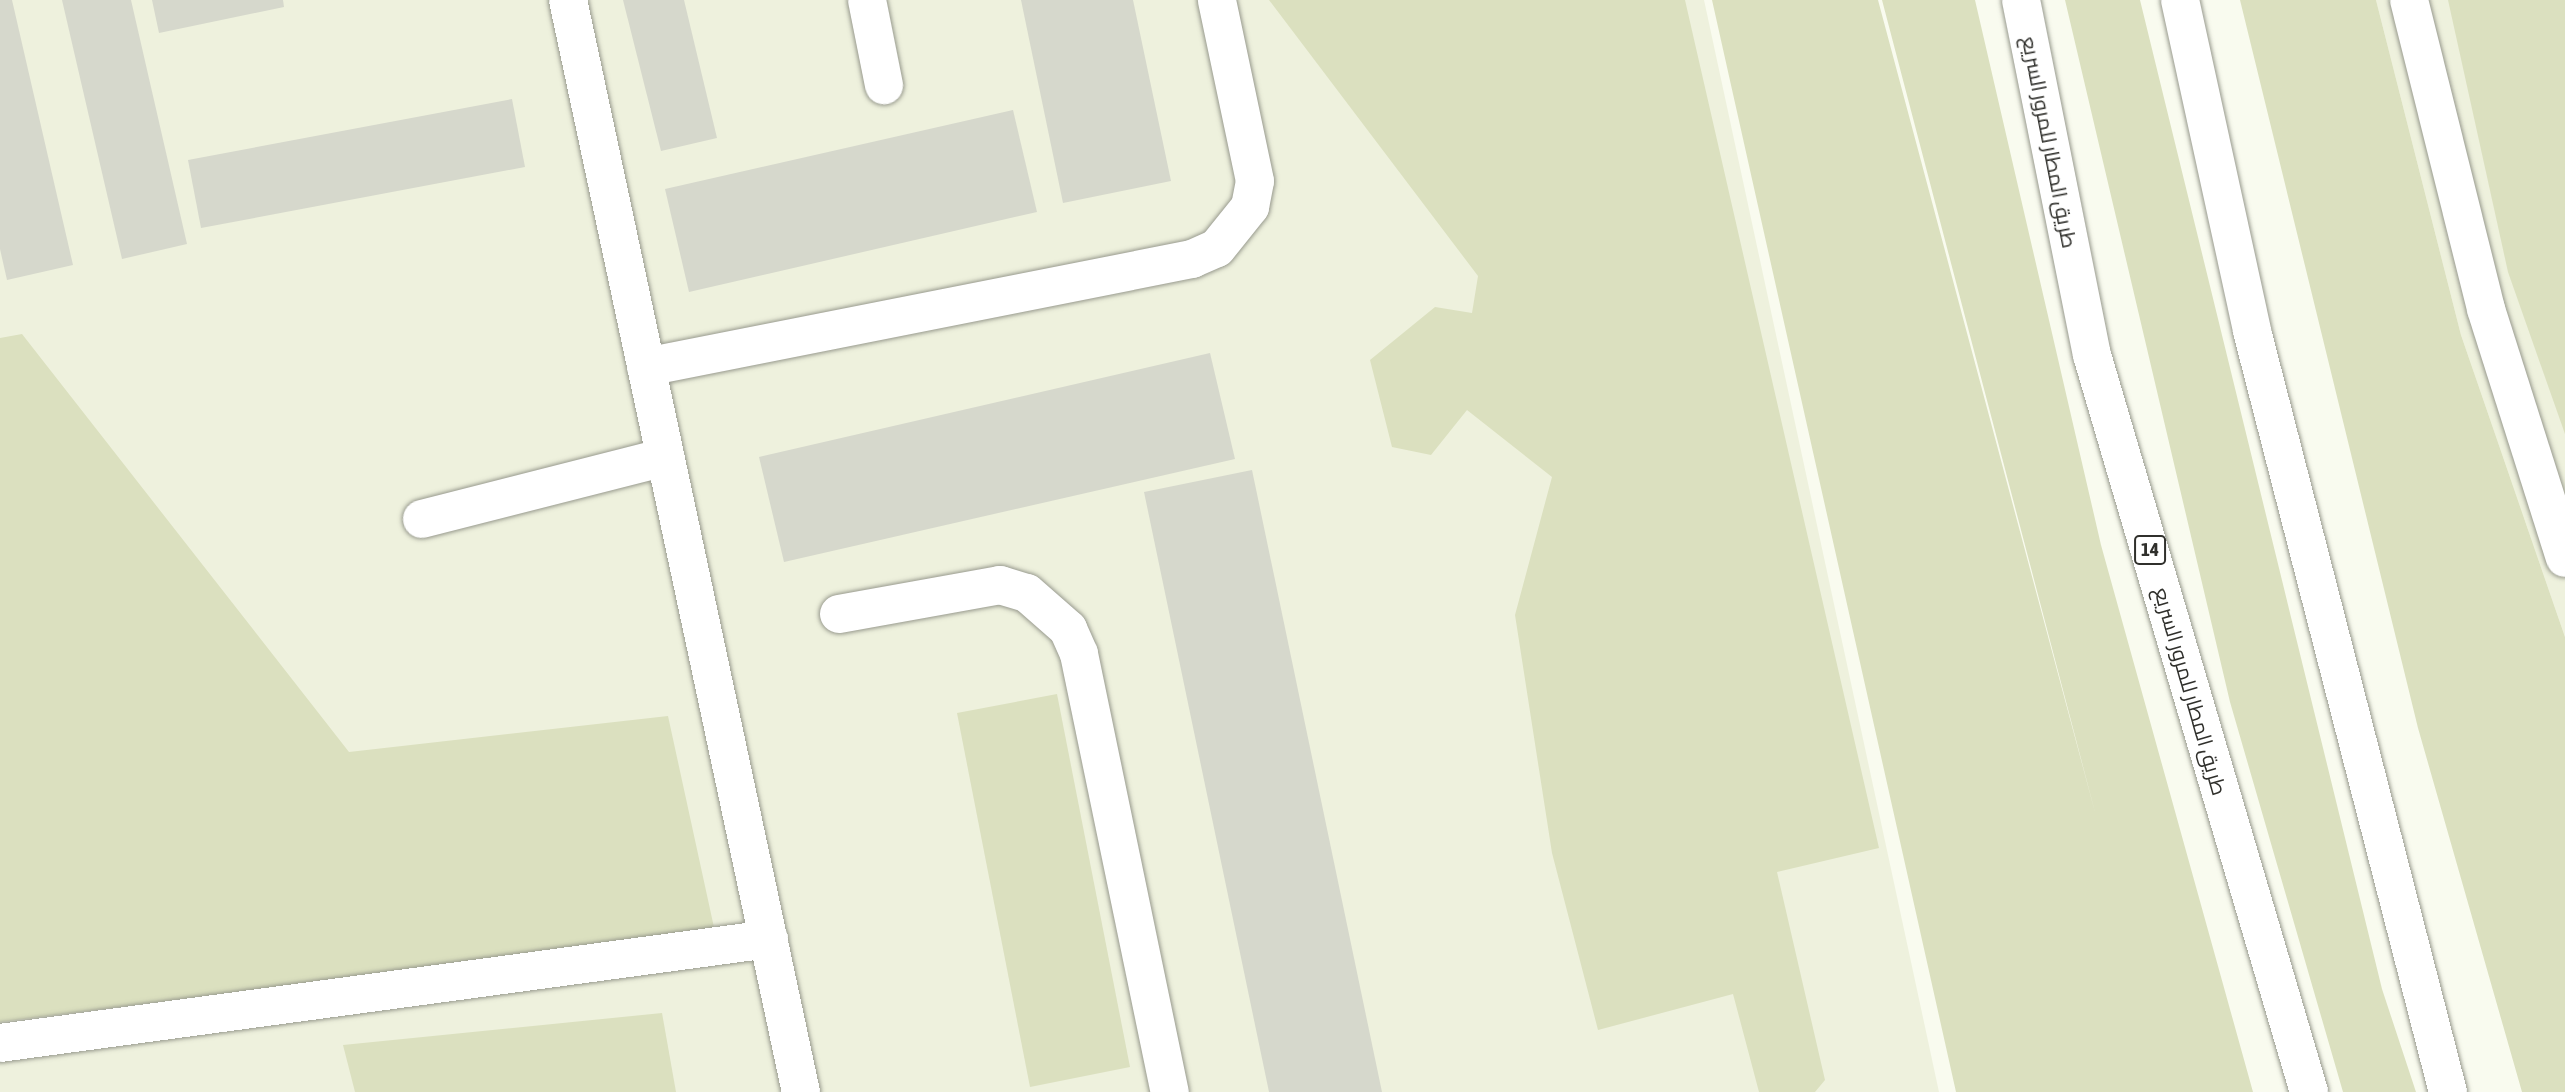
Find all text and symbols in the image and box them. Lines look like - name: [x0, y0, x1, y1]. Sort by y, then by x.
- street label: طريق المطار للمرور السريع: [2017, 34, 2083, 250]
- road number: 14: [2132, 534, 2168, 566]
- street label: طريق المطار للمرور السريع: [2149, 584, 2233, 798]

